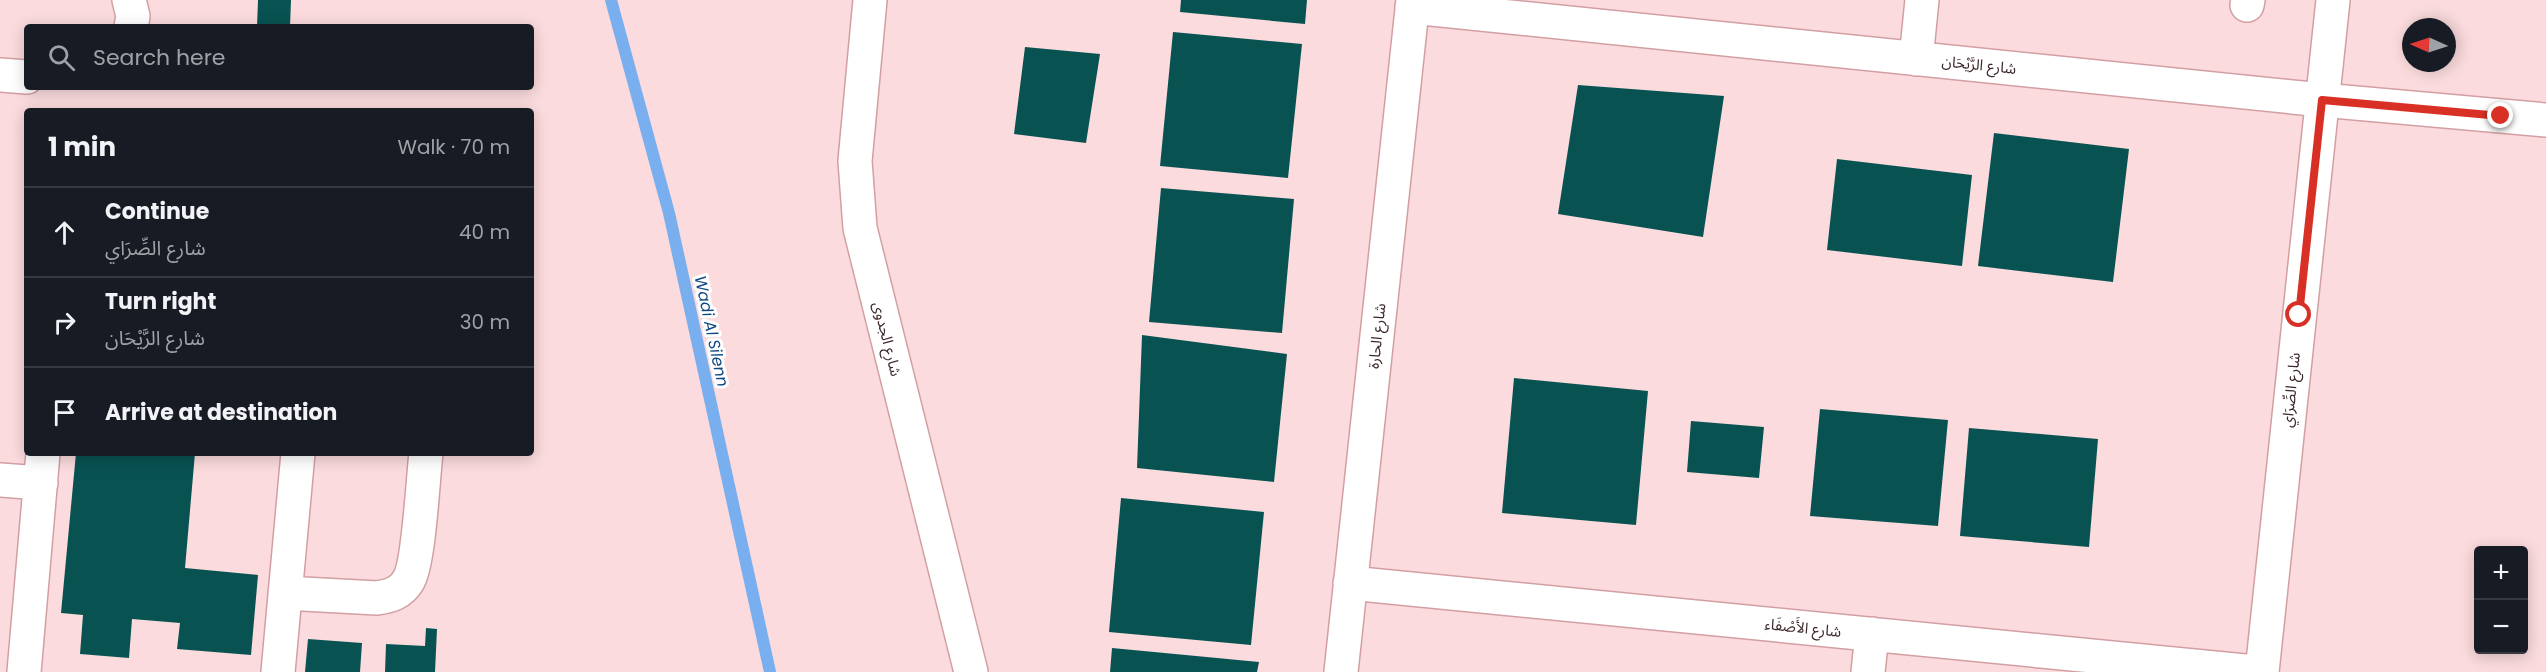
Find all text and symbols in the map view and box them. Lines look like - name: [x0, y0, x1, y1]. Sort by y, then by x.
- north arrow: [2402, 18, 2456, 72]
- search box: [24, 24, 534, 90]
- icon: search: [45, 41, 78, 74]
- text: Search here: [93, 42, 226, 73]
- street label: شارع الرَّيْحَان: [1941, 50, 2018, 81]
- route end: [2487, 102, 2513, 128]
- text: 1 min: [48, 129, 116, 165]
- text: Walk · 70 m: [397, 133, 510, 161]
- text: Continue: [105, 196, 209, 227]
- icon: ahead: [48, 216, 81, 249]
- text: 40 m: [459, 218, 510, 246]
- text: شارع الصِّرَاي: [105, 234, 206, 262]
- water label: Wadi Al Silenn: [689, 273, 735, 389]
- text: Turn right: [105, 286, 216, 317]
- street label: شارع الجدوى: [866, 299, 907, 379]
- route start: [2285, 301, 2311, 327]
- street label: شارع الحارة: [1363, 302, 1392, 370]
- icon: right: [48, 306, 81, 339]
- text: 30 m: [460, 308, 510, 336]
- text: شارع الرَّيْحَان: [105, 324, 205, 352]
- street label: شارع الصِّرَاي: [2276, 351, 2307, 429]
- icon: arrive: [48, 396, 81, 429]
- text: Arrive at destination: [105, 397, 337, 428]
- map controls: [2474, 546, 2528, 654]
- button: +: [2474, 546, 2528, 600]
- button: −: [2474, 600, 2528, 654]
- street label: شارع الأَصْفَاء: [1763, 613, 1843, 644]

